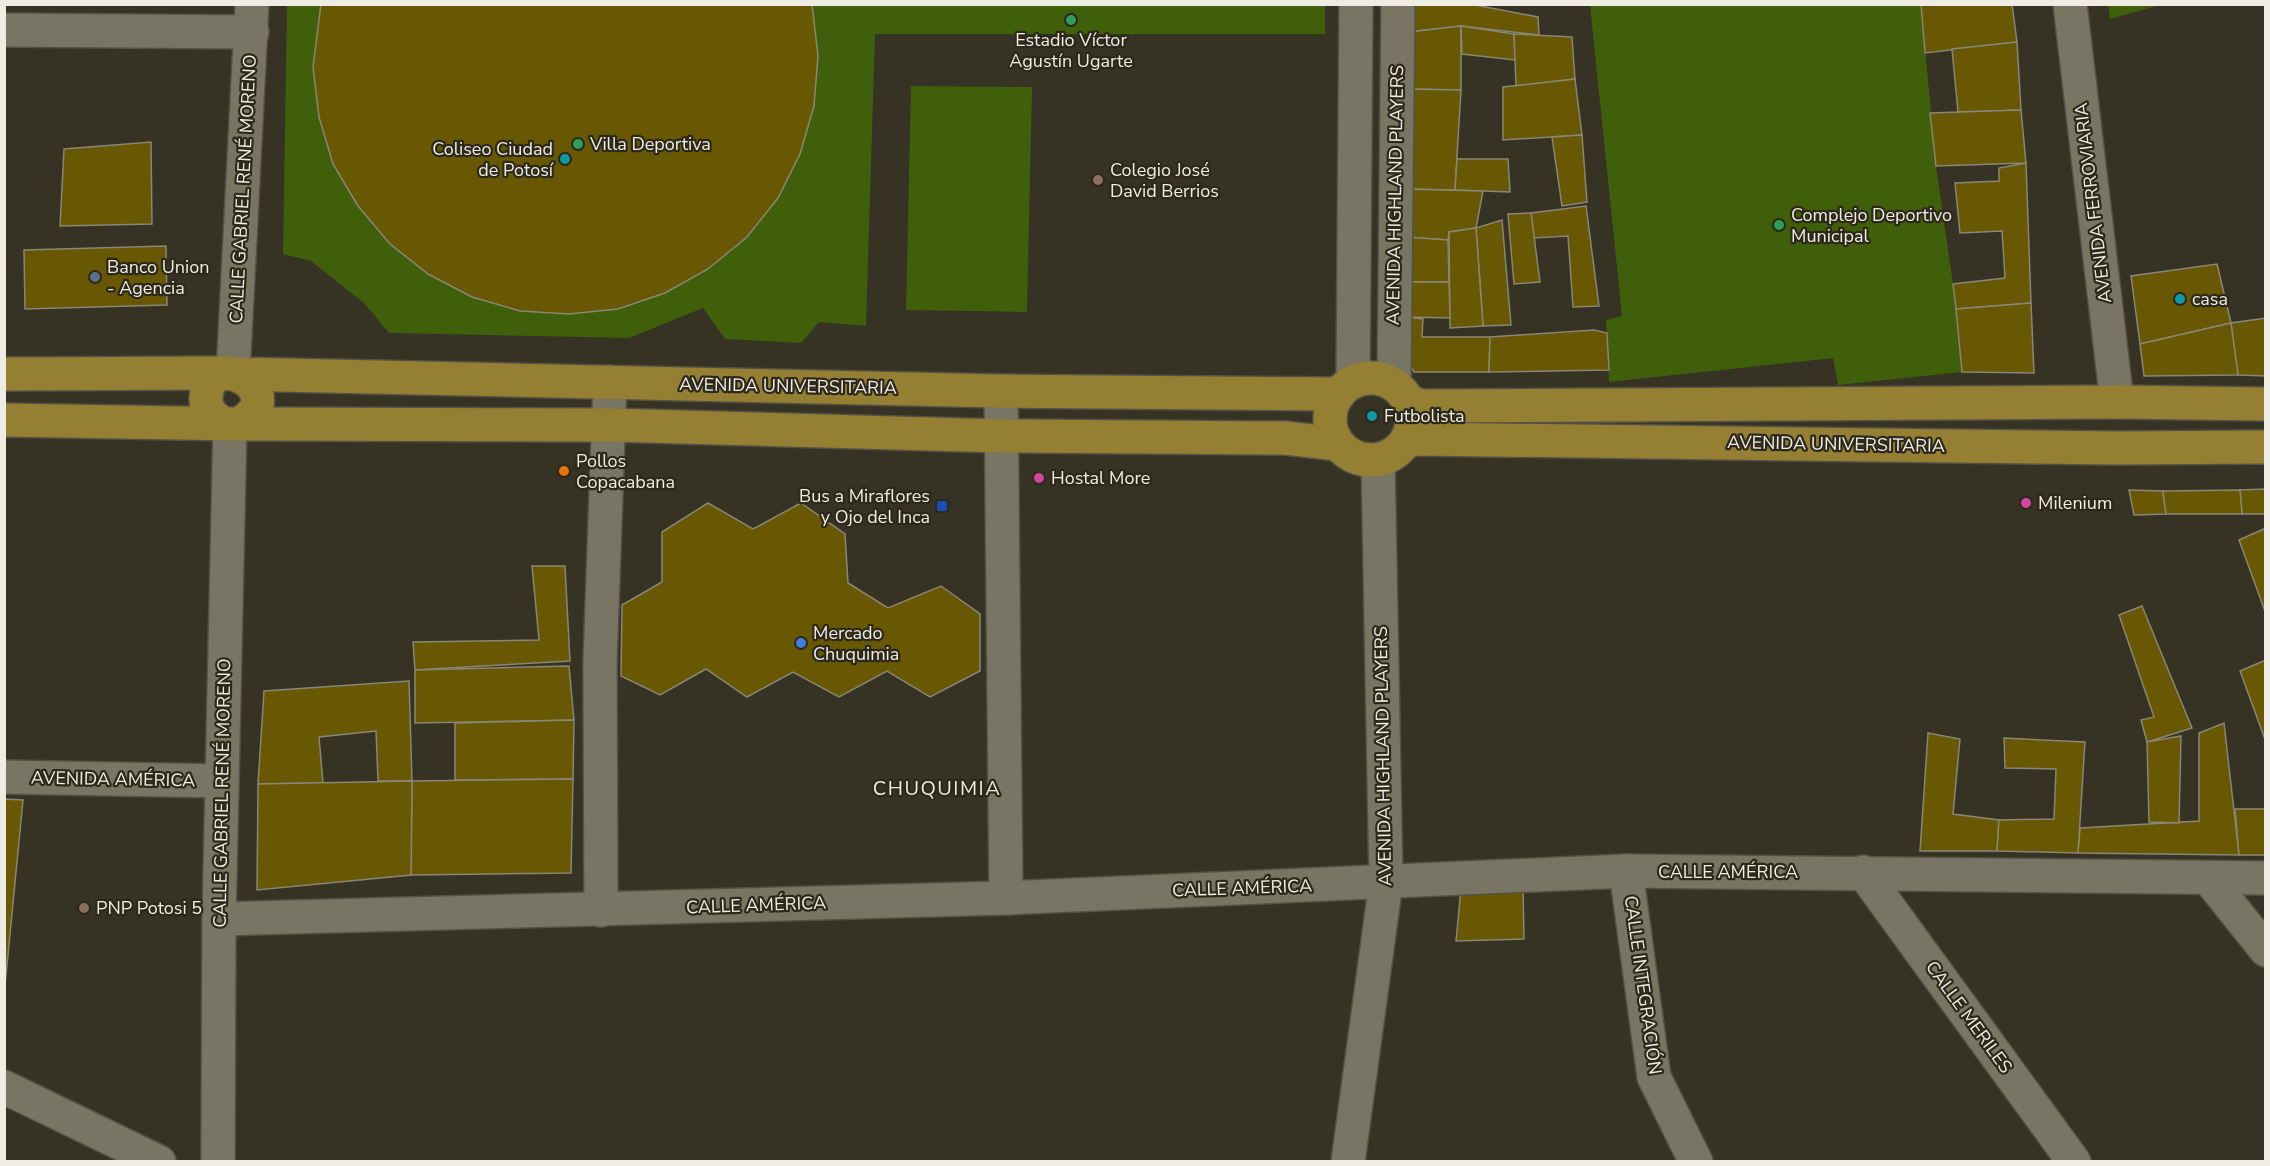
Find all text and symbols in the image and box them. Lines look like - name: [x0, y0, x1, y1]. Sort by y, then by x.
- marker: Estadio Víctor Agustín Ugarte: [1064, 13, 1078, 27]
- place label: Estadio Víctor Agustín Ugarte: [1009, 28, 1133, 73]
- street label: CALLE GABRIEL RENÉ MORENO: [224, 54, 262, 324]
- street label: AVENIDA HIGHLAND PLAYERS: [1381, 65, 1409, 325]
- street label: AVENIDA FERROVIARIA: [2069, 101, 2117, 305]
- place label: Villa Deportiva: [589, 132, 711, 156]
- place label: Coliseo Ciudad de Potosí: [432, 137, 554, 182]
- marker: Villa Deportiva: [571, 137, 585, 151]
- marker: Coliseo Ciudad de Potosí: [558, 152, 572, 166]
- place label: Colegio José David Berrios: [1110, 158, 1219, 203]
- marker: Colegio José David Berrios: [1091, 173, 1105, 187]
- place label: Complejo Deportivo Municipal: [1791, 203, 1952, 248]
- marker: Complejo Deportivo Municipal: [1772, 218, 1786, 232]
- place label: Banco Union - Agencia: [107, 255, 209, 300]
- marker: Banco Union - Agencia: [88, 270, 102, 284]
- place label: casa: [2192, 287, 2228, 311]
- marker: casa: [2173, 292, 2187, 306]
- street label: AVENIDA UNIVERSITARIA: [679, 372, 897, 400]
- place label: Futbolista: [1384, 404, 1464, 428]
- marker: Futbolista: [1365, 409, 1379, 423]
- street label: AVENIDA UNIVERSITARIA: [1727, 430, 1945, 458]
- place label: Pollos Copacabana: [576, 449, 675, 494]
- marker: Pollos Copacabana: [557, 464, 571, 478]
- place label: Hostal More: [1051, 466, 1150, 490]
- marker: Hostal More: [1032, 471, 1046, 485]
- place label: Bus a Miraflores y Ojo del Inca: [799, 484, 930, 529]
- place label: Milenium: [2038, 491, 2112, 515]
- marker: Milenium: [2019, 496, 2033, 510]
- marker: Bus a Miraflores y Ojo del Inca: [935, 499, 949, 513]
- place label: Mercado Chuquimia: [813, 621, 899, 666]
- street label: AVENIDA HIGHLAND PLAYERS: [1369, 626, 1397, 886]
- marker: Mercado Chuquimia: [794, 636, 808, 650]
- street label: CALLE GABRIEL RENÉ MORENO: [208, 658, 236, 928]
- street label: AVENIDA AMÉRICA: [31, 766, 195, 792]
- district label: CHUQUIMIA: [873, 775, 1001, 802]
- street label: CALLE AMÉRICA: [1658, 860, 1798, 884]
- street label: CALLE AMÉRICA: [1172, 874, 1312, 902]
- street label: CALLE AMÉRICA: [686, 891, 826, 919]
- street label: CALLE INTEGRACIÓN: [1619, 894, 1667, 1076]
- place label: PNP Potosi 5: [96, 896, 202, 920]
- marker: PNP Potosi 5: [77, 901, 91, 915]
- street label: CALLE MERILES: [1920, 956, 2018, 1078]

